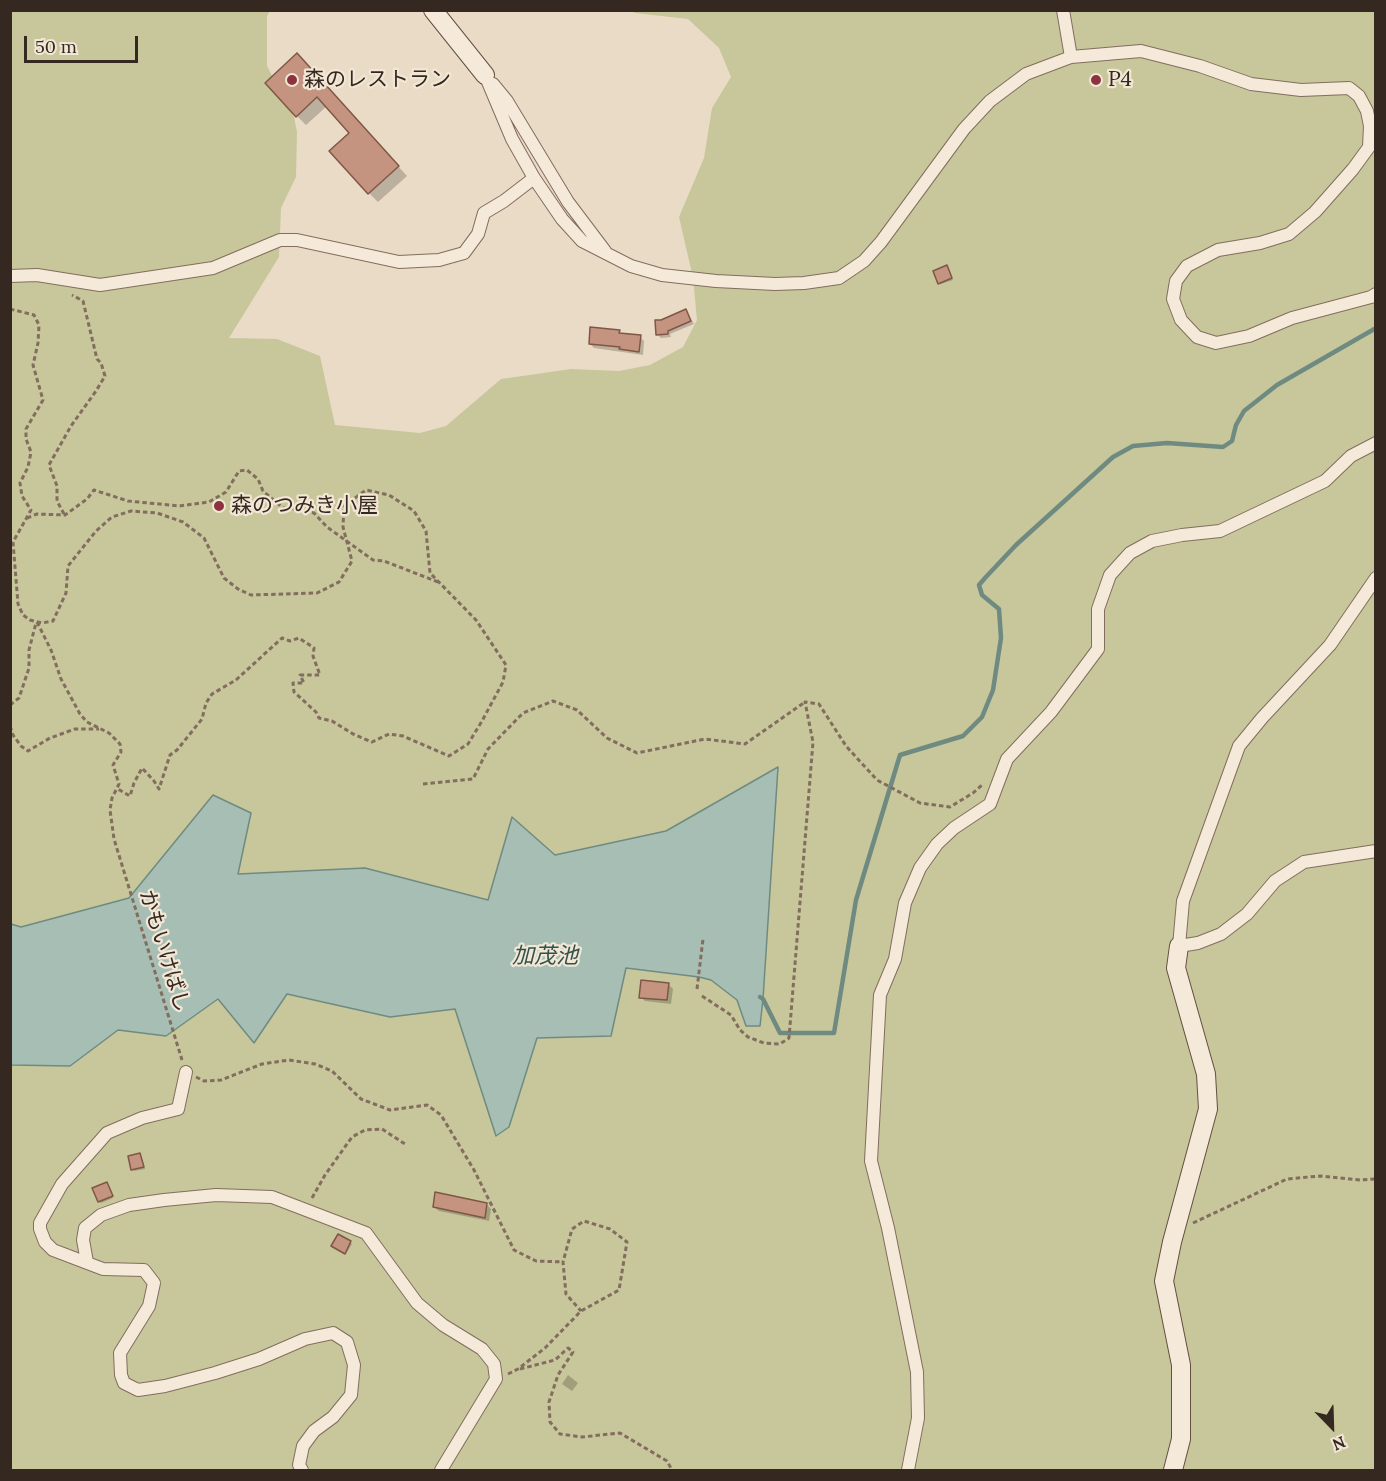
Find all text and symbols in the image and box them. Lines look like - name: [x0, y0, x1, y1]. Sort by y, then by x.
- scale bar: [27, 24, 141, 62]
- text: 50 m: [35, 35, 77, 58]
- place label: 森のレストラン: [304, 67, 451, 93]
- place label: P4: [1108, 67, 1132, 93]
- marker: 森のレストラン: [285, 73, 299, 87]
- marker: P4: [1089, 73, 1103, 87]
- place label: 森のつみき小屋: [231, 493, 378, 519]
- marker: 森のつみき小屋: [212, 499, 226, 513]
- street label: かもいけばし: [134, 887, 194, 1015]
- water label: 加茂池: [512, 944, 578, 970]
- north arrow: [1302, 1397, 1362, 1457]
- text: N: [1329, 1432, 1349, 1455]

